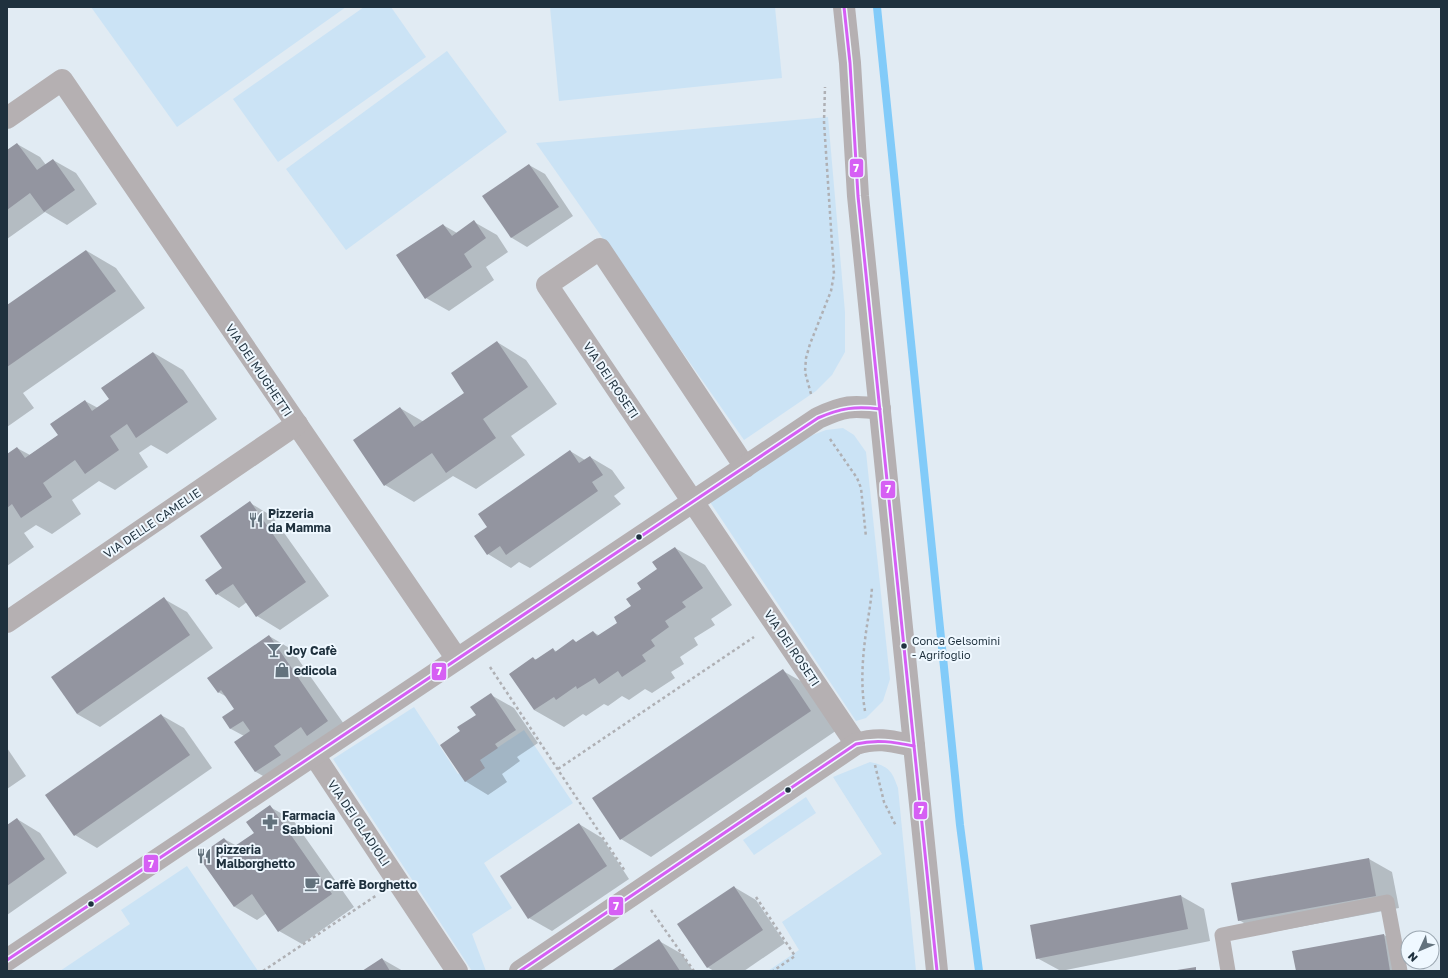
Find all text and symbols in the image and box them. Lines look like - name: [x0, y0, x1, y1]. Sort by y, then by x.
- line badge: 7: [849, 158, 864, 178]
- text: 7: [853, 161, 859, 174]
- street label: VIA DEI MUGHETTI: [222, 321, 296, 419]
- street label: VIA DEI ROSETI: [580, 339, 642, 421]
- line badge: 7: [880, 480, 896, 499]
- text: 7: [885, 482, 891, 495]
- street label: VIA DELLE CAMELIE: [101, 485, 203, 561]
- place label: Pizzeria da Mamma: [268, 506, 331, 535]
- restaurant icon: Pizzeria da Mamma: [247, 511, 265, 529]
- unlabelled marker: [634, 532, 644, 542]
- street label: VIA DEI ROSETI: [761, 607, 823, 689]
- place label: Conca Gelsomini - Agrifoglio: [912, 634, 1000, 661]
- bar icon: Joy Cafè: [265, 641, 283, 659]
- marker: Conca Gelsomini - Agrifoglio: [899, 641, 909, 651]
- place label: Joy Cafè: [286, 643, 337, 658]
- shop icon: edicola: [273, 661, 291, 679]
- line badge: 7: [431, 662, 447, 681]
- place label: edicola: [294, 663, 337, 678]
- text: 7: [436, 664, 442, 677]
- street label: VIA DEI GLADIOLI: [325, 777, 393, 869]
- unlabelled marker: [783, 785, 793, 795]
- line badge: 7: [913, 801, 928, 820]
- text: 7: [918, 803, 924, 816]
- place label: Farmacia Sabbioni: [282, 808, 335, 837]
- pharmacy icon: Farmacia Sabbioni: [261, 813, 279, 831]
- place label: pizzeria Malborghetto: [216, 842, 295, 871]
- restaurant icon: pizzeria Malborghetto: [195, 847, 213, 865]
- line badge: 7: [143, 854, 159, 873]
- text: 7: [148, 857, 154, 870]
- cafe icon: Caffè Borghetto: [303, 875, 321, 893]
- place label: Caffè Borghetto: [324, 877, 417, 892]
- line badge: 7: [608, 896, 624, 916]
- unlabelled marker: [86, 899, 96, 909]
- text: 7: [613, 899, 619, 912]
- north arrow: [1400, 930, 1440, 970]
- text: N: [1405, 950, 1420, 965]

